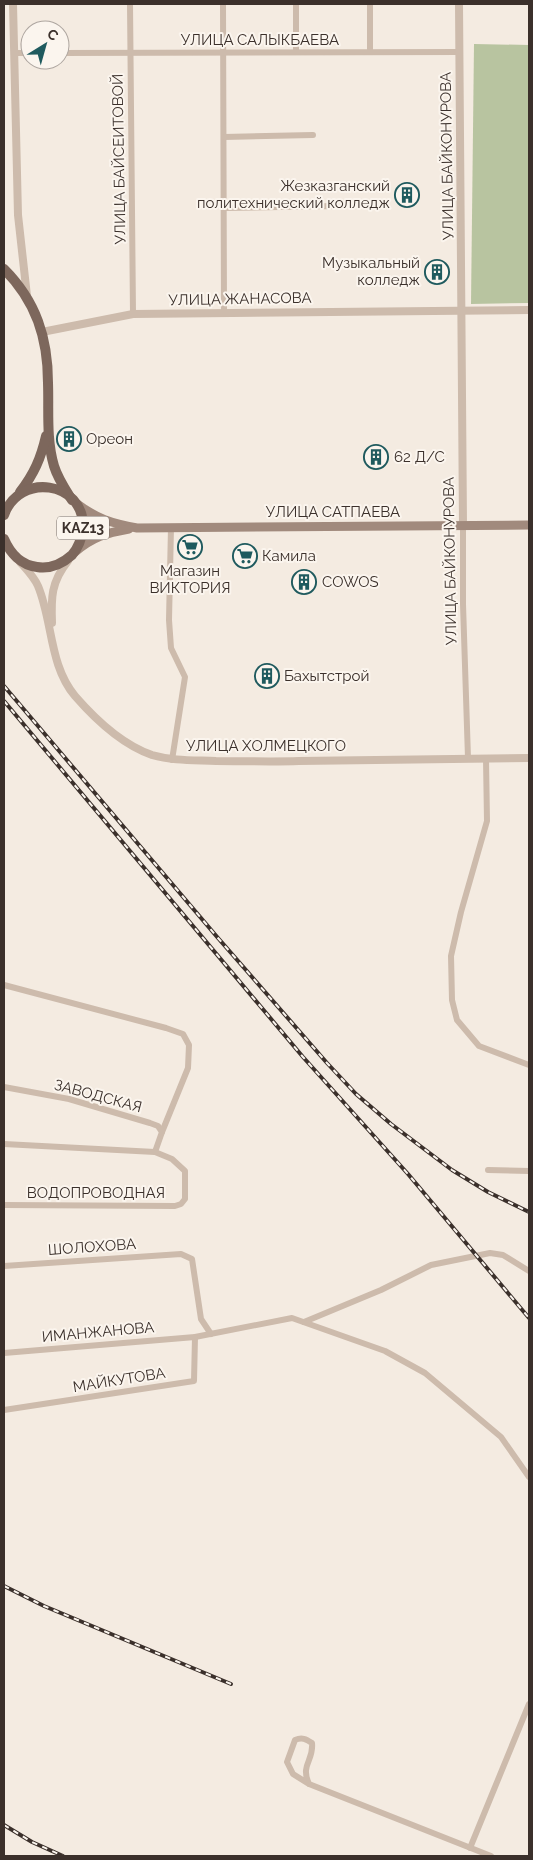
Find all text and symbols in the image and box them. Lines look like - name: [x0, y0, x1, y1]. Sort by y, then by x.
- north arrow: [20, 20, 70, 70]
- text: С: [44, 25, 62, 44]
- street label: УЛИЦА САЛЫКБАЕВА: [181, 31, 339, 49]
- street label: УЛИЦА БАЙКОНУРОВА: [437, 72, 457, 240]
- street label: УЛИЦА БАЙСЕИТОВОЙ: [109, 74, 129, 244]
- place label: Жезказганский политехнический колледж: [197, 177, 390, 212]
- building icon: Жезказганский политехнический колледж: [394, 182, 420, 208]
- place label: Музыкальный колледж: [322, 254, 420, 289]
- building icon: Музыкальный колледж: [424, 259, 450, 285]
- street label: УЛИЦА ЖАНАСОВА: [168, 289, 312, 309]
- building icon: Ореон: [56, 426, 82, 452]
- place label: Ореон: [86, 430, 133, 448]
- building icon: 62 Д/С: [363, 444, 389, 470]
- place label: 62 Д/С: [394, 448, 445, 466]
- street label: УЛИЦА БАЙКОНУРОВА: [440, 477, 460, 645]
- street label: УЛИЦА САТПАЕВА: [266, 503, 400, 521]
- road number: KAZ13: [57, 516, 109, 540]
- supermarket icon: Магазин ВИКТОРИЯ: [177, 534, 203, 560]
- supermarket icon: Камила: [232, 543, 258, 569]
- place label: Камила: [262, 547, 316, 565]
- place label: Магазин ВИКТОРИЯ: [149, 562, 231, 597]
- building icon: COWOS: [291, 569, 317, 595]
- place label: COWOS: [322, 573, 379, 591]
- building icon: Бахытстрой: [254, 663, 280, 689]
- place label: Бахытстрой: [284, 667, 369, 685]
- street label: УЛИЦА ХОЛМЕЦКОГО: [186, 737, 346, 755]
- street label: ЗАВОДСКАЯ: [52, 1076, 144, 1116]
- street label: ВОДОПРОВОДНАЯ: [27, 1184, 165, 1202]
- street label: ШОЛОХОВА: [47, 1235, 137, 1259]
- street label: ИМАНЖАНОВА: [41, 1318, 155, 1346]
- street label: МАЙКУТОВА: [71, 1364, 167, 1396]

